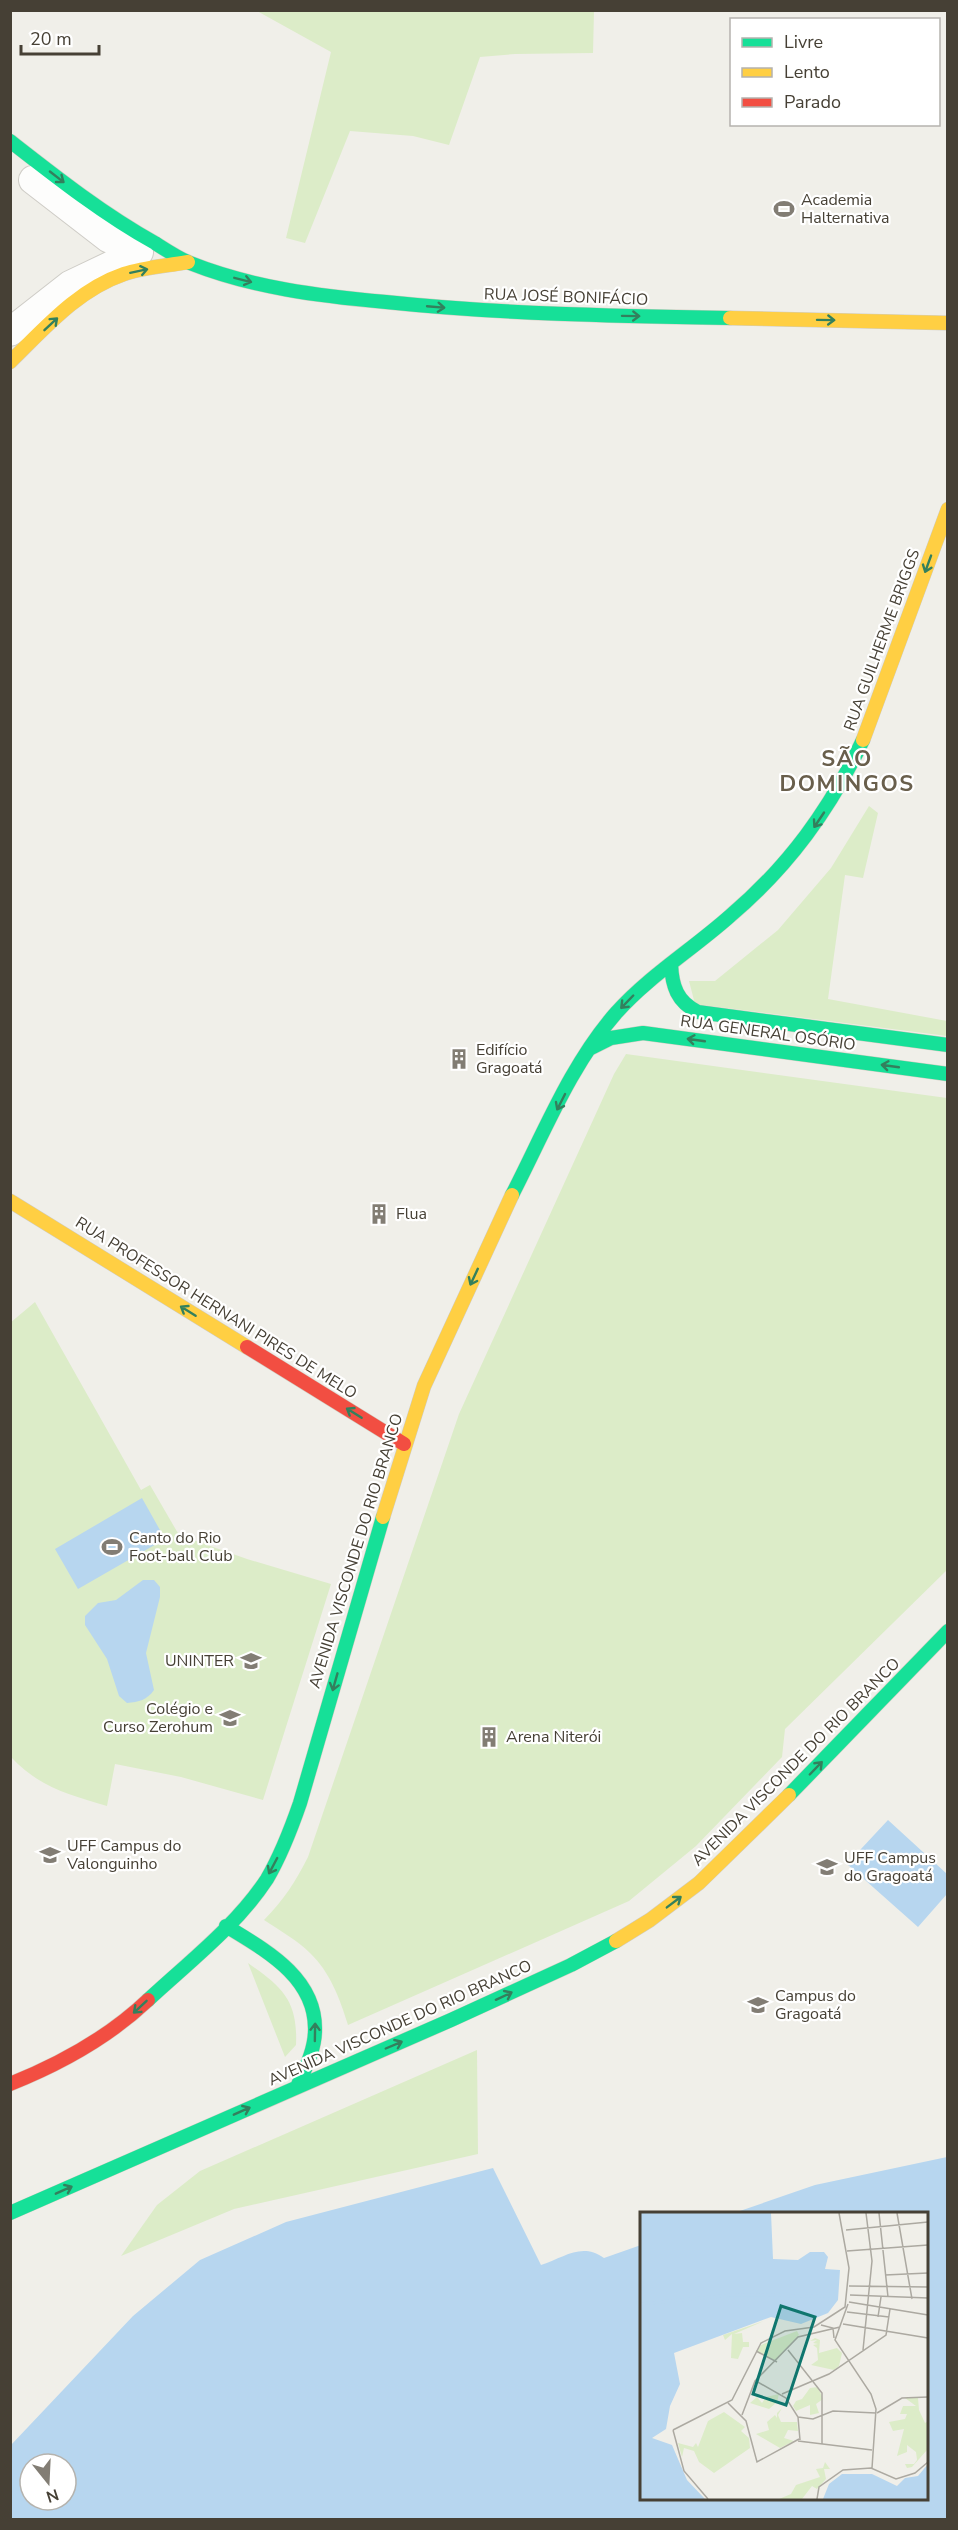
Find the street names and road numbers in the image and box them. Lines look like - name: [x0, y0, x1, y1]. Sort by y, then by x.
- street label: RUA JOSÉ BONIFÁCIO: [484, 283, 648, 311]
- street label: RUA GUILHERME BRIGGS: [839, 546, 925, 734]
- street label: RUA GENERAL OSÓRIO: [679, 1010, 857, 1056]
- street label: RUA PROFESSOR HERNANI PIRES DE MELO: [71, 1212, 361, 1404]
- street label: AVENIDA VISCONDE DO RIO BRANCO: [304, 1411, 408, 1691]
- street label: AVENIDA VISCONDE DO RIO BRANCO: [687, 1653, 905, 1871]
- street label: AVENIDA VISCONDE DO RIO BRANCO: [265, 1955, 535, 2091]

